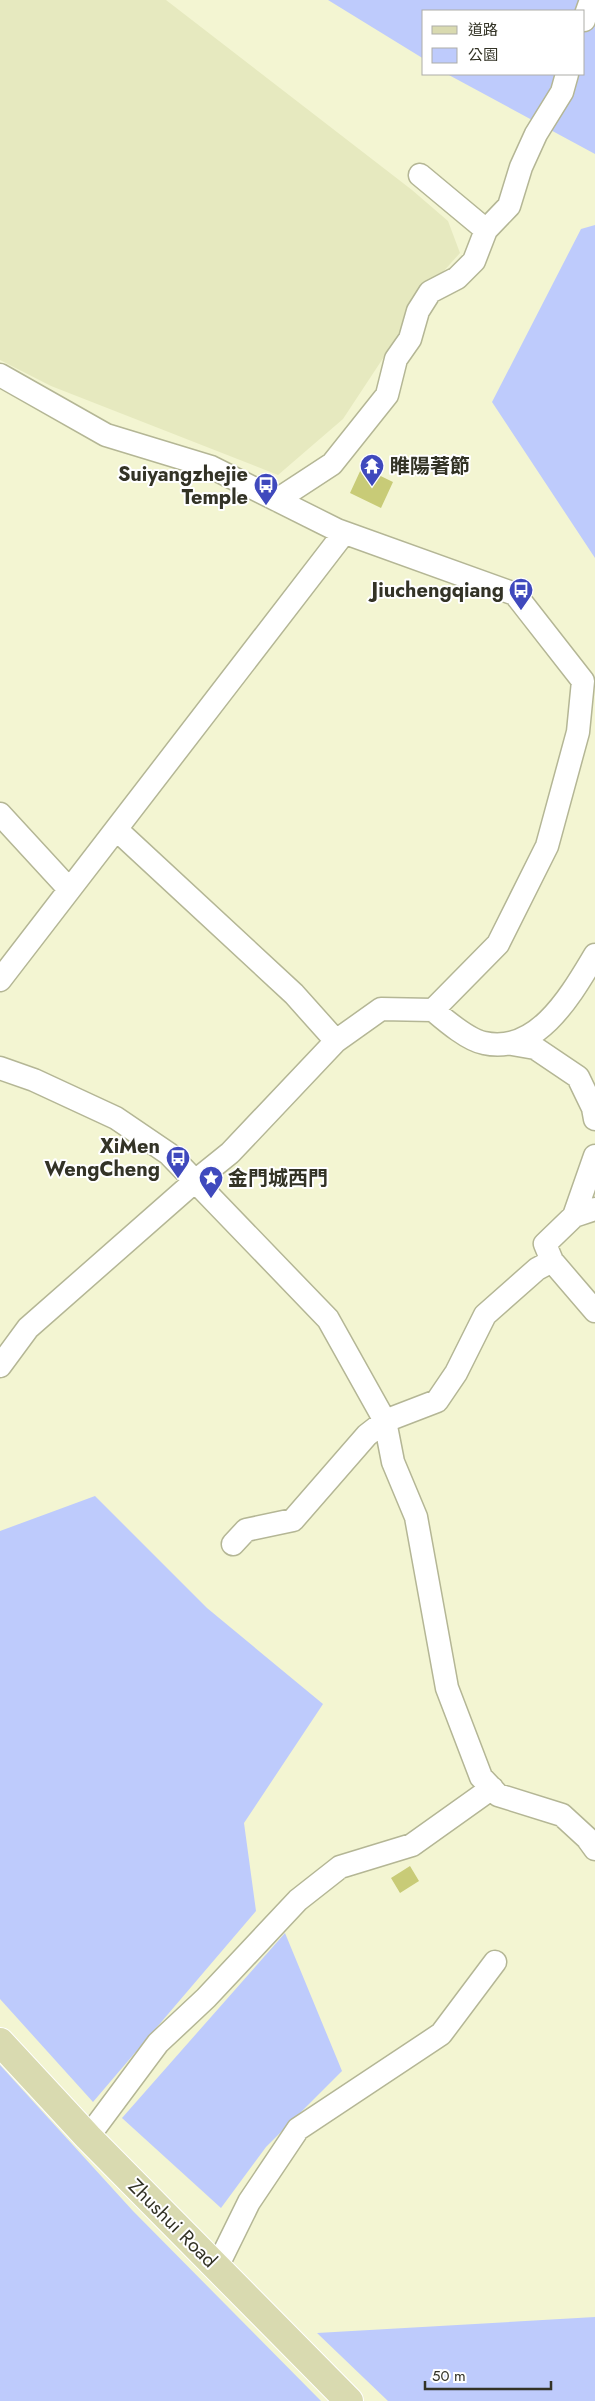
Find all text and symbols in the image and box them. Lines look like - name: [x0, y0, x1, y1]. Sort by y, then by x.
- legend: [422, 10, 585, 75]
- text: 道路: [468, 19, 498, 41]
- text: 公園: [468, 44, 498, 66]
- place label: 睢陽著節: [390, 452, 470, 481]
- temple icon: 睢陽著節: [359, 453, 385, 487]
- place label: Suiyangzhejie Temple: [118, 460, 248, 512]
- bus stop icon: Suiyangzhejie Temple: [253, 472, 279, 506]
- place label: Jiuchengqiang: [368, 576, 504, 605]
- bus stop icon: Jiuchengqiang: [508, 577, 534, 611]
- place label: XiMen WengCheng: [45, 1132, 160, 1184]
- bus stop icon: XiMen WengCheng: [165, 1145, 191, 1179]
- place label: 金門城西門: [228, 1164, 328, 1193]
- place icon: 金門城西門: [198, 1165, 224, 1199]
- street label: Zhushui Road: [122, 2172, 224, 2274]
- scale bar: [425, 2358, 551, 2390]
- text: 50 m: [432, 2365, 466, 2387]

